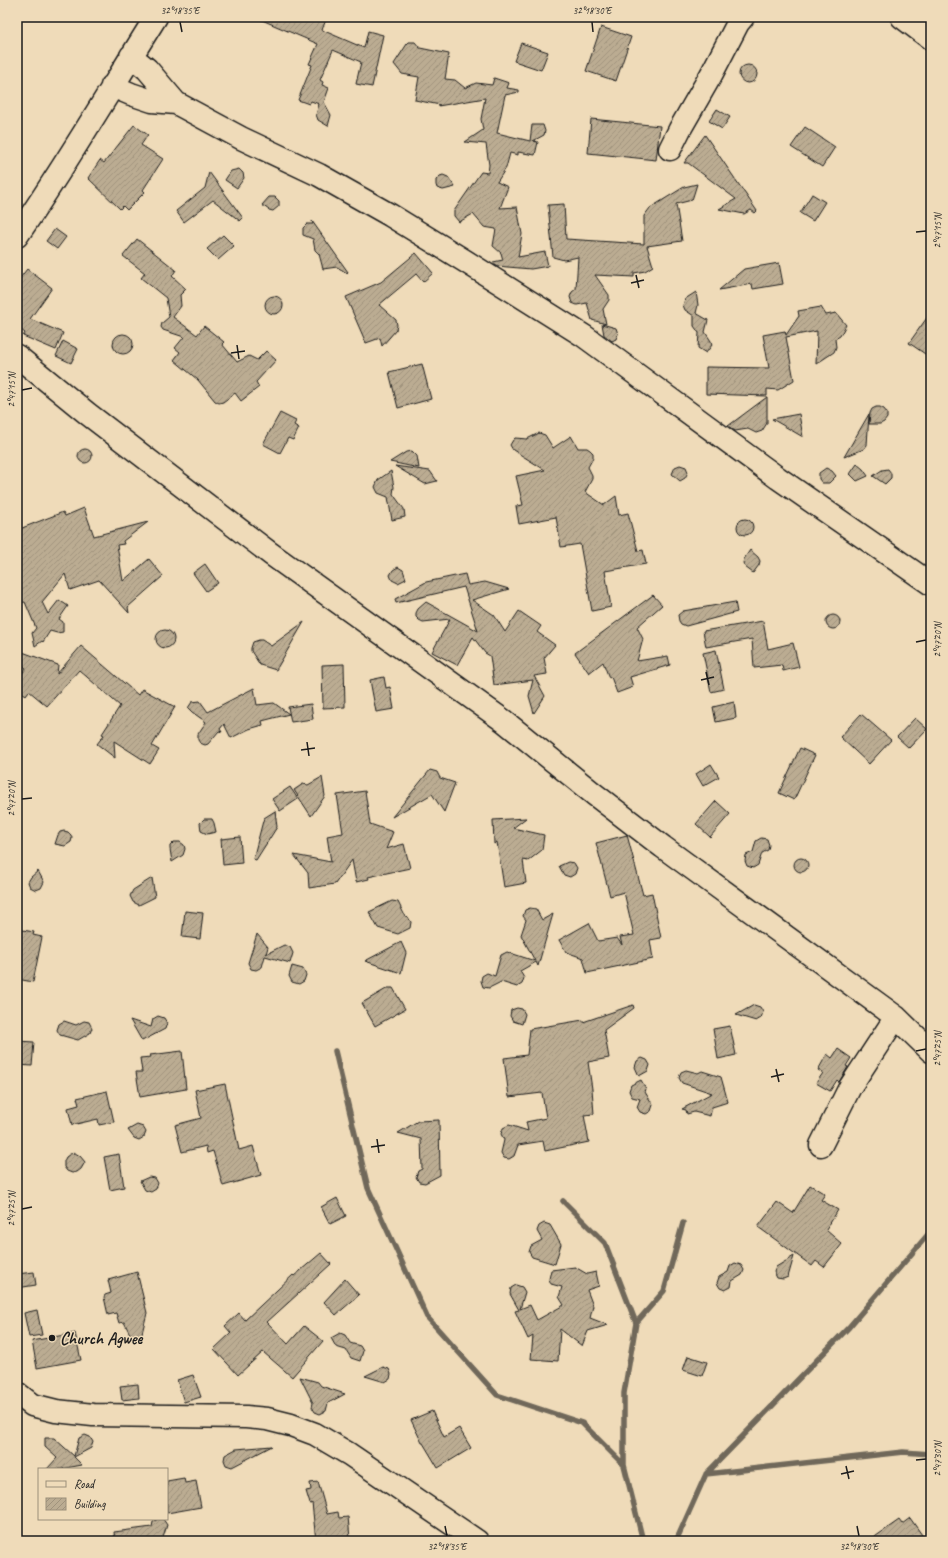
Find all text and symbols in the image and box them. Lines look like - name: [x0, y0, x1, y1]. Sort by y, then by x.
- text: 32°18'35"E: [161, 4, 201, 17]
- text: 32°18'30"E: [573, 4, 613, 17]
- text: 2°47'15"N: [931, 212, 944, 248]
- text: 2°47'15"N: [5, 371, 18, 407]
- text: 2°47'20"N: [931, 621, 944, 657]
- text: 2°47'20"N: [5, 780, 18, 816]
- text: 2°47'25"N: [931, 1030, 944, 1066]
- text: 2°47'25"N: [5, 1190, 18, 1226]
- place label: Church Agwee: [60, 1328, 144, 1349]
- marker: Church Agwee: [47, 1333, 57, 1343]
- text: 2°47'30"N: [931, 1440, 944, 1476]
- legend: [38, 1468, 168, 1520]
- text: Road: [74, 1476, 96, 1492]
- text: Building: [74, 1496, 106, 1512]
- text: 32°18'35"E: [428, 1540, 468, 1553]
- text: 32°18'30"E: [840, 1540, 880, 1553]

